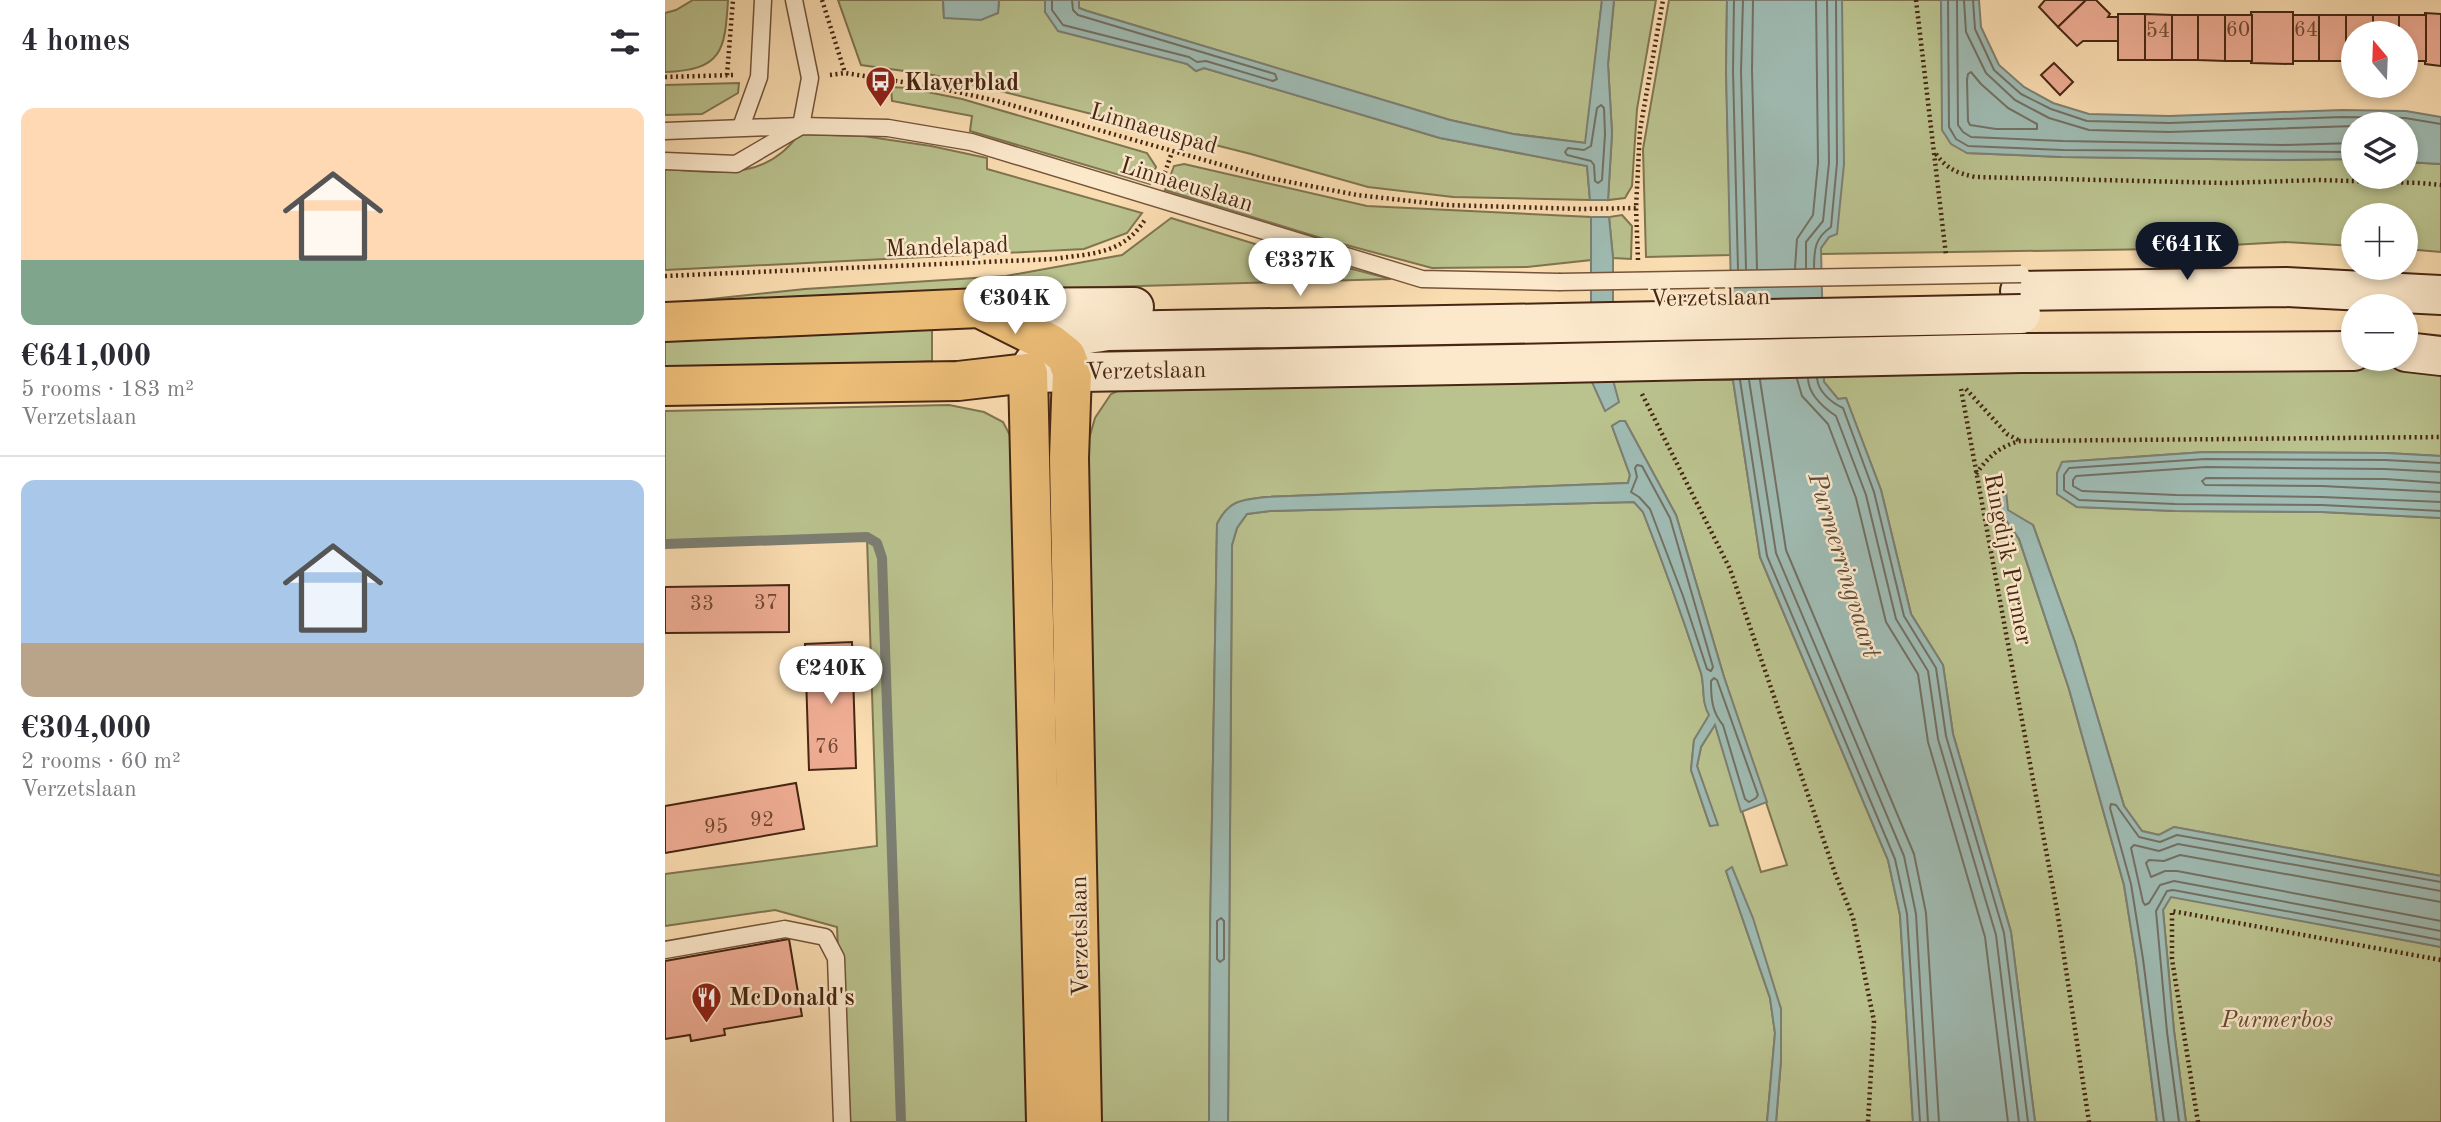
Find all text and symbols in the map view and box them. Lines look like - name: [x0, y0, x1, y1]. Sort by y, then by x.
- house number: 60: [2226, 20, 2250, 41]
- house number: 64: [2294, 20, 2318, 41]
- house number: 54: [2146, 21, 2170, 42]
- north arrow: [2341, 21, 2419, 98]
- map controls: [2341, 21, 2418, 371]
- icon: filters: [606, 23, 644, 61]
- text: 4 homes: [21, 27, 130, 57]
- bus stop icon: Klaverblad: [864, 65, 898, 109]
- place label: Klaverblad: [904, 72, 1019, 96]
- street label: Linnaeuspad: [1087, 100, 1220, 160]
- button: layers: [2341, 112, 2418, 189]
- icon: home: [270, 153, 396, 279]
- street label: Linnaeuslaan: [1117, 154, 1256, 218]
- button: +: [2341, 203, 2418, 280]
- pin: €641K: [2138, 222, 2236, 282]
- text: €641K: [2151, 233, 2223, 256]
- street label: Mandelapad: [885, 234, 1009, 262]
- pin: €337K: [1251, 238, 1349, 298]
- text: €337K: [1264, 249, 1336, 272]
- pin: €304K: [966, 276, 1064, 336]
- street label: Verzetslaan: [1649, 286, 1771, 312]
- text: €304K: [979, 287, 1051, 310]
- button: −: [2341, 294, 2418, 371]
- text: €641,000: [21, 342, 151, 372]
- street label: Verzetslaan: [1085, 359, 1207, 385]
- text: 5 rooms · 183 m²: [21, 378, 194, 401]
- text: Verzetslaan: [21, 406, 137, 429]
- water label: Purmerringvaart: [1802, 469, 1884, 662]
- street label: Ringdijk Purmer: [1979, 471, 2035, 647]
- icon: home: [270, 525, 396, 651]
- house number: 37: [754, 593, 778, 614]
- house number: 33: [690, 594, 714, 615]
- pin: €240K: [782, 646, 880, 706]
- text: €240K: [795, 657, 867, 680]
- text: €304,000: [21, 714, 151, 744]
- house number: 76: [815, 737, 839, 758]
- text: 2 rooms · 60 m²: [21, 750, 181, 773]
- text: Verzetslaan: [21, 778, 137, 801]
- house number: 92: [750, 810, 774, 831]
- house number: 95: [704, 817, 728, 838]
- street label: Verzetslaan: [1068, 875, 1094, 997]
- restaurant icon: McDonald's: [689, 980, 723, 1024]
- place label: McDonald's: [729, 987, 854, 1011]
- park label: Purmerbos: [2220, 1009, 2333, 1033]

